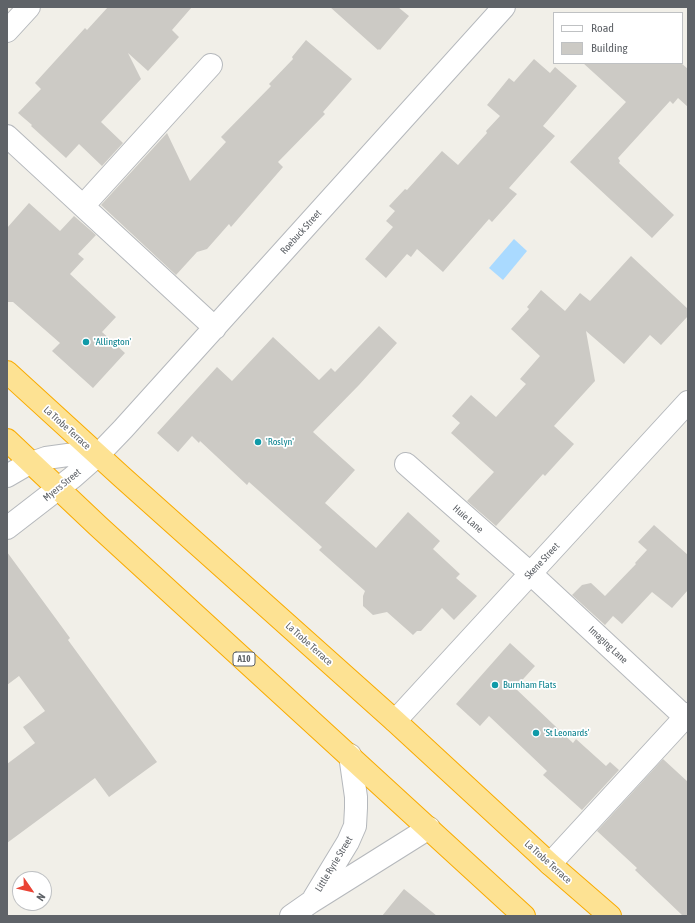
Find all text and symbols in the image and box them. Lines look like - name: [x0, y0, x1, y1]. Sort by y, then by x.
- legend: [553, 12, 683, 64]
- text: Road: [591, 21, 614, 35]
- text: Building: [591, 41, 628, 55]
- street label: Roebuck Street: [278, 207, 324, 257]
- place label: 'Allington': [94, 336, 131, 348]
- marker: 'Allington': [81, 337, 91, 347]
- street label: La Trobe Terrace: [41, 404, 93, 452]
- place label: 'Roslyn': [266, 436, 294, 448]
- marker: 'Roslyn': [253, 437, 263, 447]
- street label: Myers Street: [41, 466, 83, 504]
- street label: Huie Lane: [450, 502, 486, 536]
- street label: Skene Street: [522, 540, 562, 582]
- street label: La Trobe Terrace: [283, 620, 335, 668]
- street label: Imaging Lane: [586, 624, 630, 666]
- road number: A10: [233, 652, 255, 666]
- place label: Burnham Flats: [503, 679, 556, 691]
- marker: Burnham Flats: [490, 680, 500, 690]
- place label: 'St Leonards': [544, 727, 590, 739]
- marker: 'St Leonards': [531, 728, 541, 738]
- street label: Little Ryrie Street: [313, 834, 355, 894]
- street label: La Trobe Terrace: [522, 838, 574, 886]
- north arrow: [12, 871, 52, 911]
- text: N: [34, 891, 48, 903]

